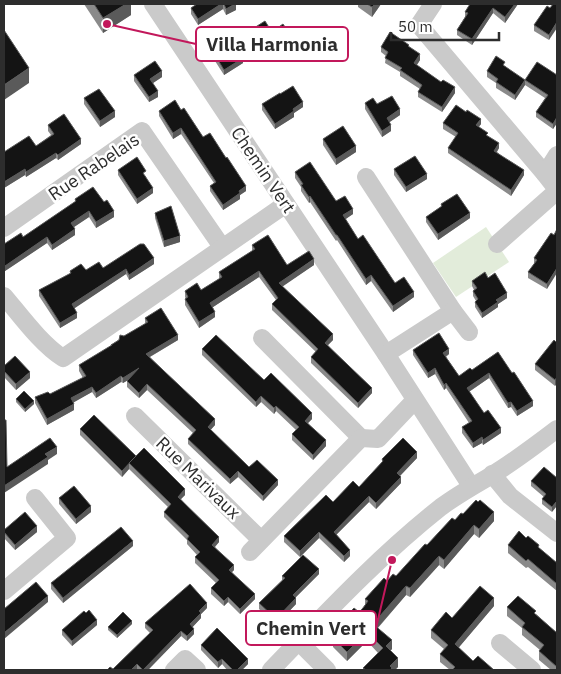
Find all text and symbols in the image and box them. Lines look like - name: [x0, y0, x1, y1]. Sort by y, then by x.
- scale bar: [391, 10, 498, 42]
- text: 50 m: [398, 17, 433, 36]
- callout: Villa Harmonia: [196, 27, 348, 61]
- text: Villa Harmonia: [206, 32, 338, 56]
- street label: Chemin Vert: [226, 122, 301, 217]
- street label: Rue Rabelais: [44, 128, 144, 205]
- street label: Rue Marivaux: [151, 432, 245, 524]
- callout: Chemin Vert: [246, 611, 376, 645]
- text: Chemin Vert: [256, 616, 366, 640]

